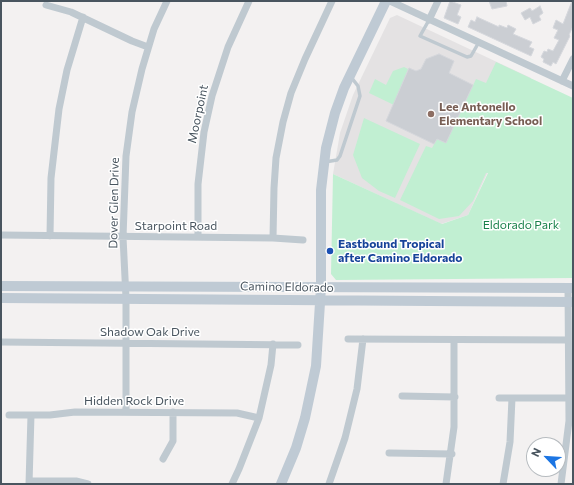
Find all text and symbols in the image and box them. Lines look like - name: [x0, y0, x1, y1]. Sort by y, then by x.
- street label: Moorpoint: [185, 83, 211, 145]
- place label: Lee Antonello Elementary School: [439, 100, 542, 128]
- marker: Lee Antonello Elementary School: [426, 109, 436, 119]
- street label: Dover Glen Drive: [106, 157, 122, 249]
- park label: Eldorado Park: [483, 218, 559, 232]
- street label: Starpoint Road: [135, 219, 217, 233]
- place label: Eastbound Tropical after Camino Eldorado: [338, 237, 463, 265]
- marker: Eastbound Tropical after Camino Eldorado: [325, 246, 335, 256]
- street label: Camino Eldorado: [240, 279, 334, 295]
- street label: Shadow Oak Drive: [100, 325, 200, 339]
- street label: Hidden Rock Drive: [84, 394, 184, 408]
- north arrow: [526, 437, 566, 477]
- text: N: [528, 446, 543, 459]

